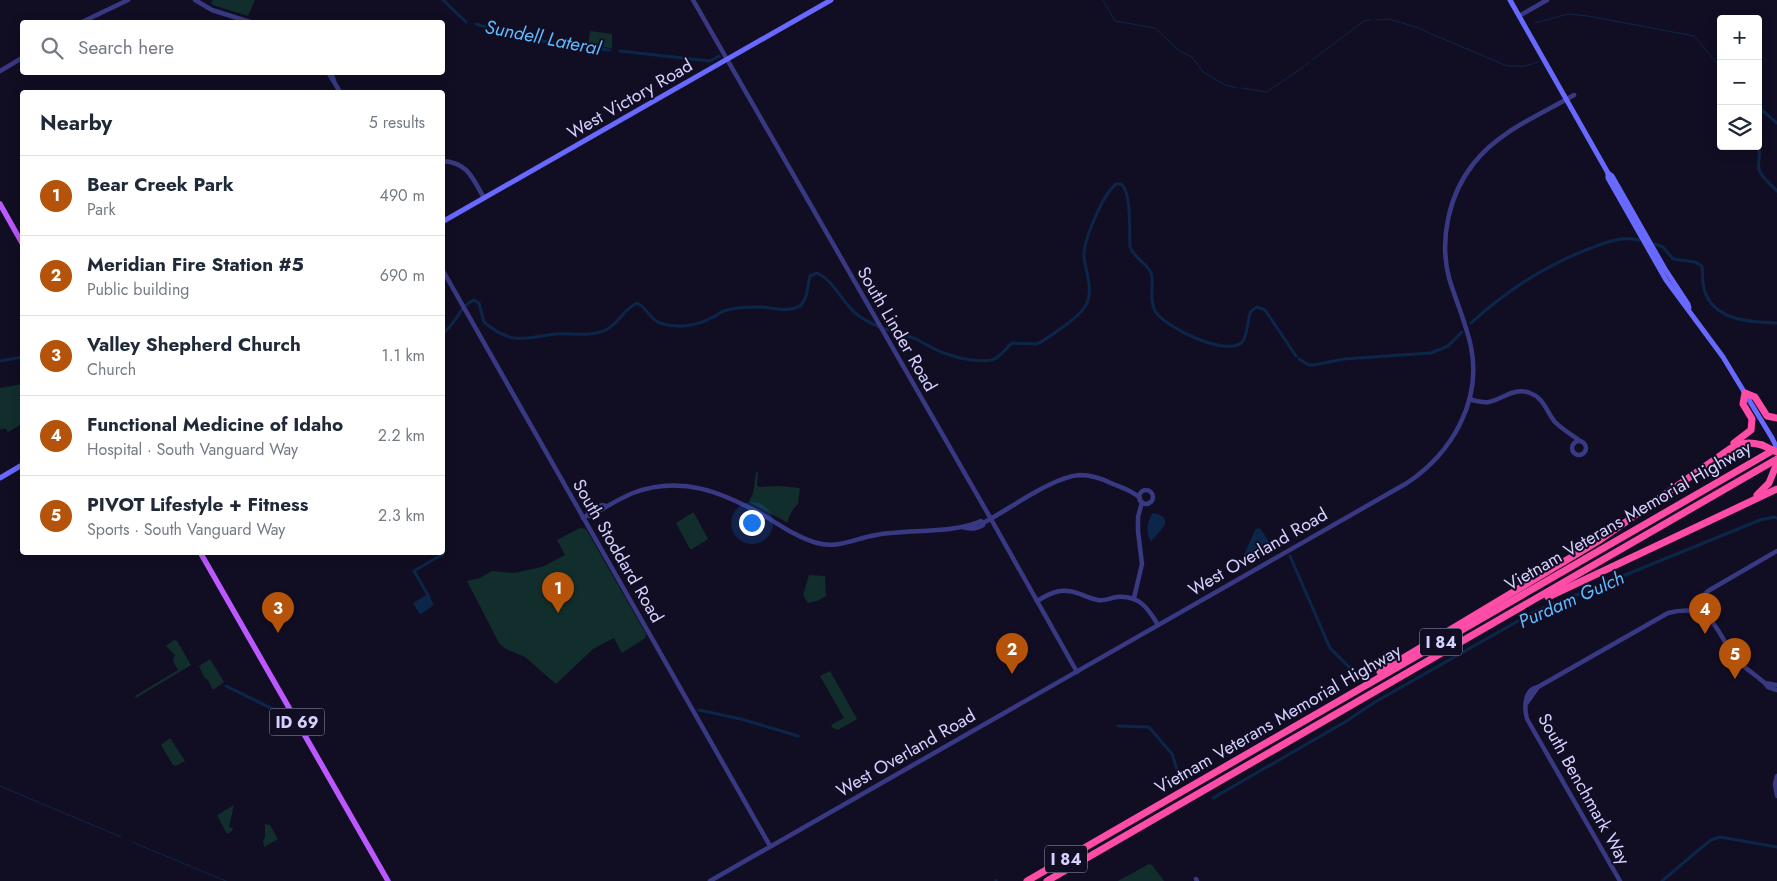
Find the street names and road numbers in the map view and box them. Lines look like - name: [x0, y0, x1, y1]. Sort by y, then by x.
- street label: West Victory Road: [563, 53, 697, 145]
- street label: South Linder Road: [851, 262, 943, 396]
- street label: Vietnam Veterans Memorial Highway: [1500, 435, 1756, 597]
- street label: South Stoddard Road: [566, 474, 670, 628]
- street label: West Overland Road: [1184, 502, 1332, 602]
- road number: I 84: [1420, 628, 1462, 656]
- street label: Vietnam Veterans Memorial Highway: [1150, 638, 1406, 800]
- street label: West Overland Road: [832, 703, 980, 803]
- street label: South Benchmark Way: [1531, 708, 1637, 870]
- road number: ID 69: [270, 709, 324, 736]
- road number: I 84: [1045, 846, 1087, 872]

